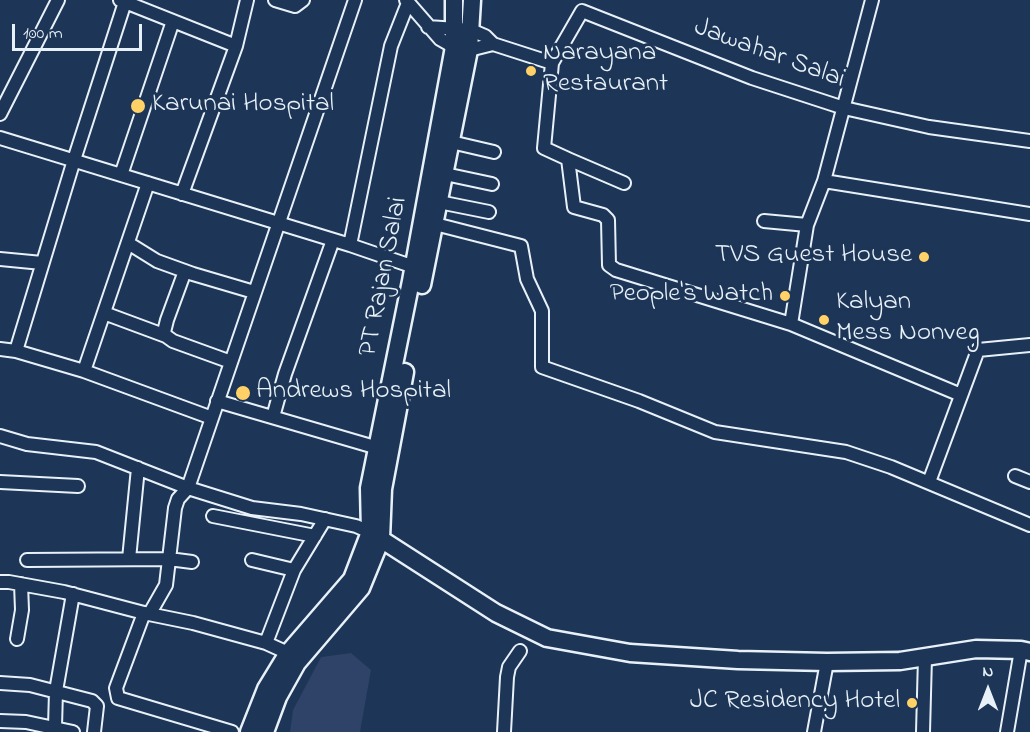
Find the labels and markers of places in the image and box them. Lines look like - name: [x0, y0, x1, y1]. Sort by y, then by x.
- place label: Narayana Restaurant: [543, 39, 668, 102]
- marker: Narayana Restaurant: [524, 64, 538, 78]
- place label: Karunai Hospital: [152, 90, 334, 122]
- marker: Karunai Hospital: [129, 97, 147, 115]
- place label: TVS Guest House: [715, 241, 912, 273]
- marker: TVS Guest House: [917, 250, 931, 264]
- place label: People's Watch: [610, 280, 773, 312]
- place label: Kalyan Mess Nonveg: [836, 288, 980, 351]
- marker: People's Watch: [778, 289, 792, 303]
- marker: Kalyan Mess Nonveg: [817, 313, 831, 327]
- place label: Andrews Hospital: [256, 377, 451, 409]
- marker: Andrews Hospital: [234, 384, 252, 402]
- place label: JC Residency Hotel: [690, 687, 900, 719]
- marker: JC Residency Hotel: [905, 696, 919, 710]

